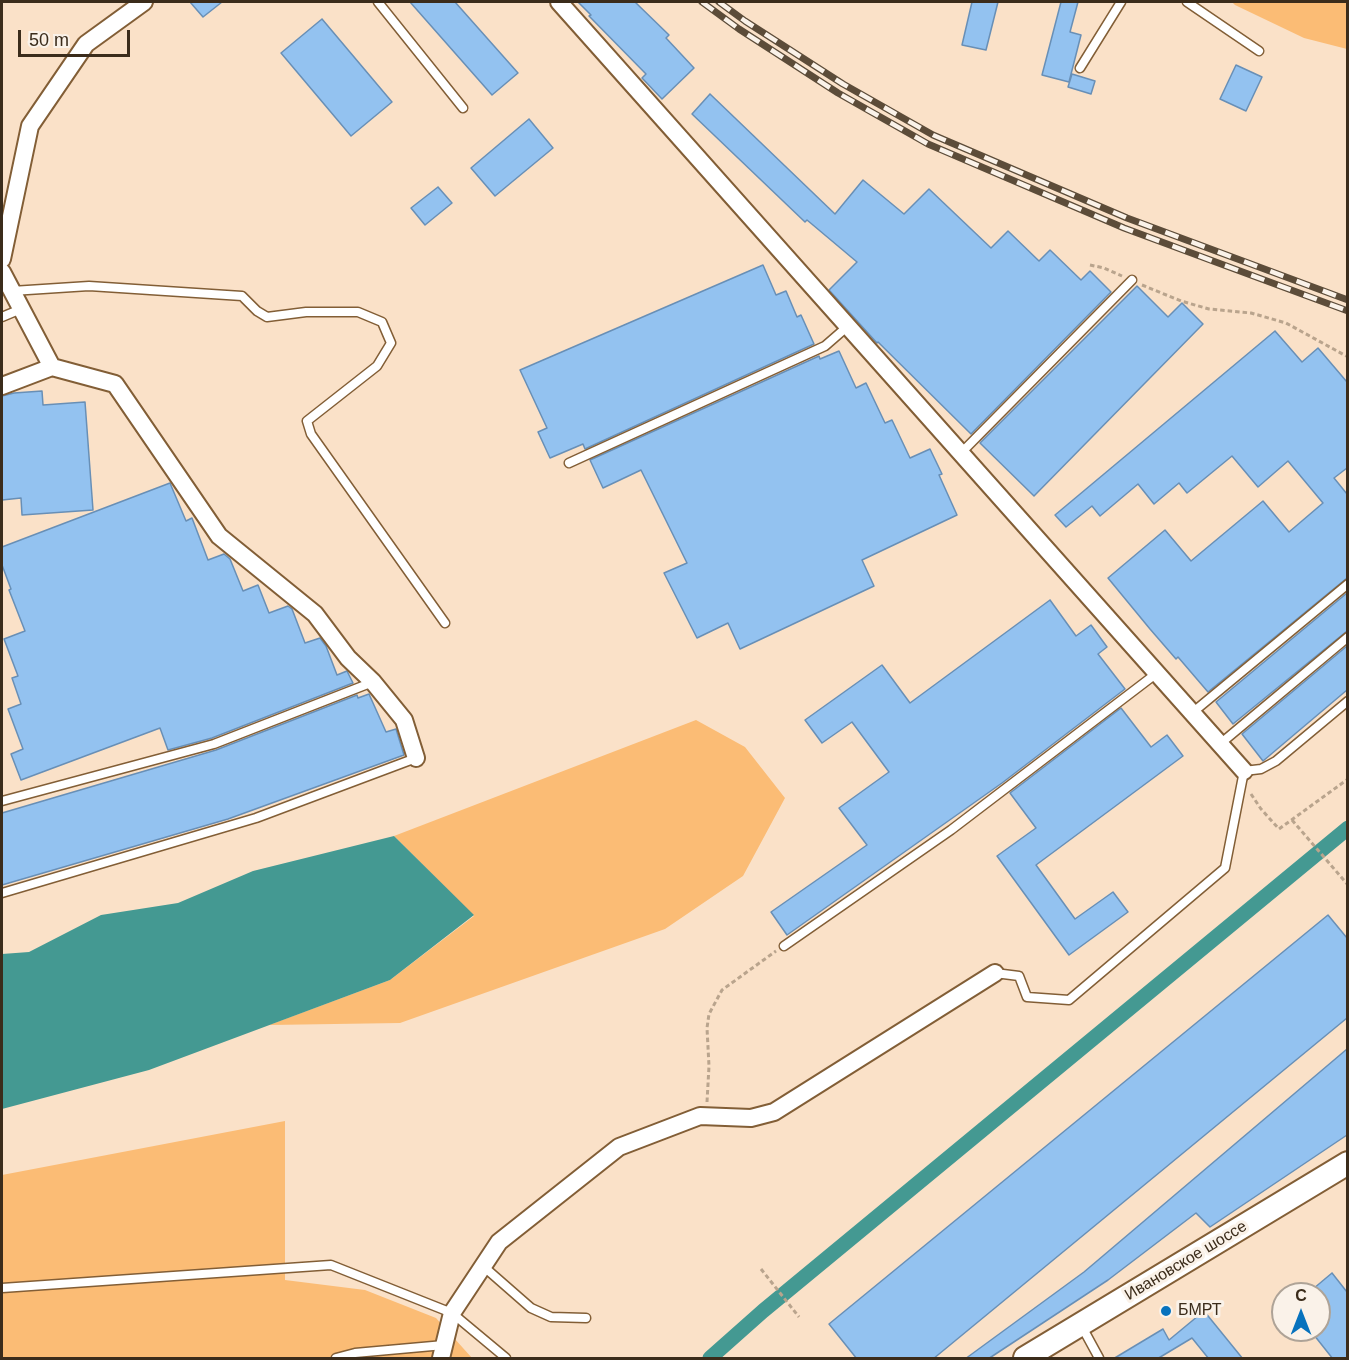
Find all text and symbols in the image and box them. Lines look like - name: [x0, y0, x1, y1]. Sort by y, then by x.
- scale bar: [21, 18, 134, 56]
- text: 50 m: [29, 30, 69, 50]
- street label: Ивановское шоссе: [1122, 1217, 1250, 1305]
- north arrow: [1271, 1282, 1331, 1342]
- text: С: [1295, 1287, 1307, 1304]
- place label: БМРТ: [1178, 1301, 1222, 1321]
- marker: БМРТ: [1159, 1304, 1173, 1318]

